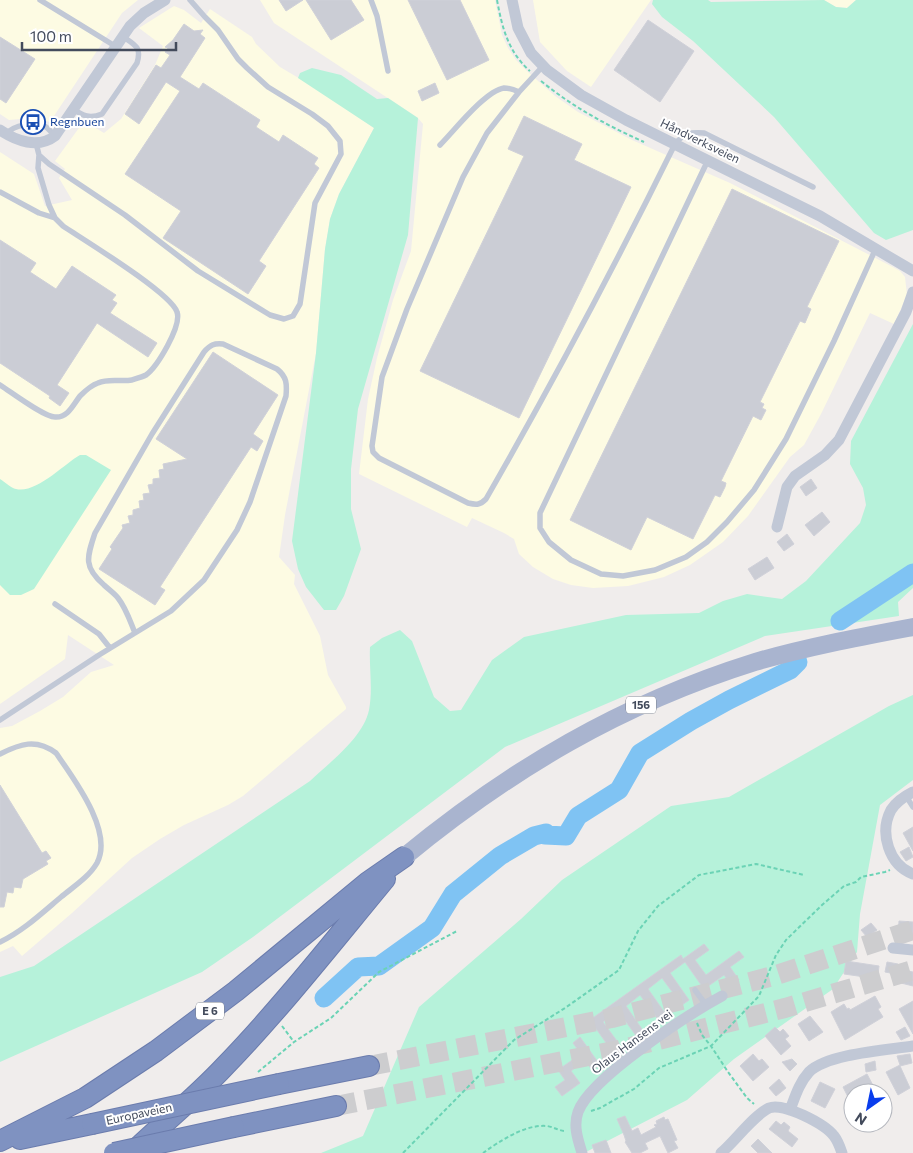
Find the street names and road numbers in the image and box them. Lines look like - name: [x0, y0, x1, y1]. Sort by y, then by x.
- street label: Håndverksveien: [658, 115, 742, 165]
- road number: 156: [626, 696, 656, 714]
- road number: E 6: [196, 1002, 224, 1019]
- street label: Olaus Hansens vei: [588, 1006, 675, 1076]
- street label: Europaveien: [104, 1099, 173, 1127]

